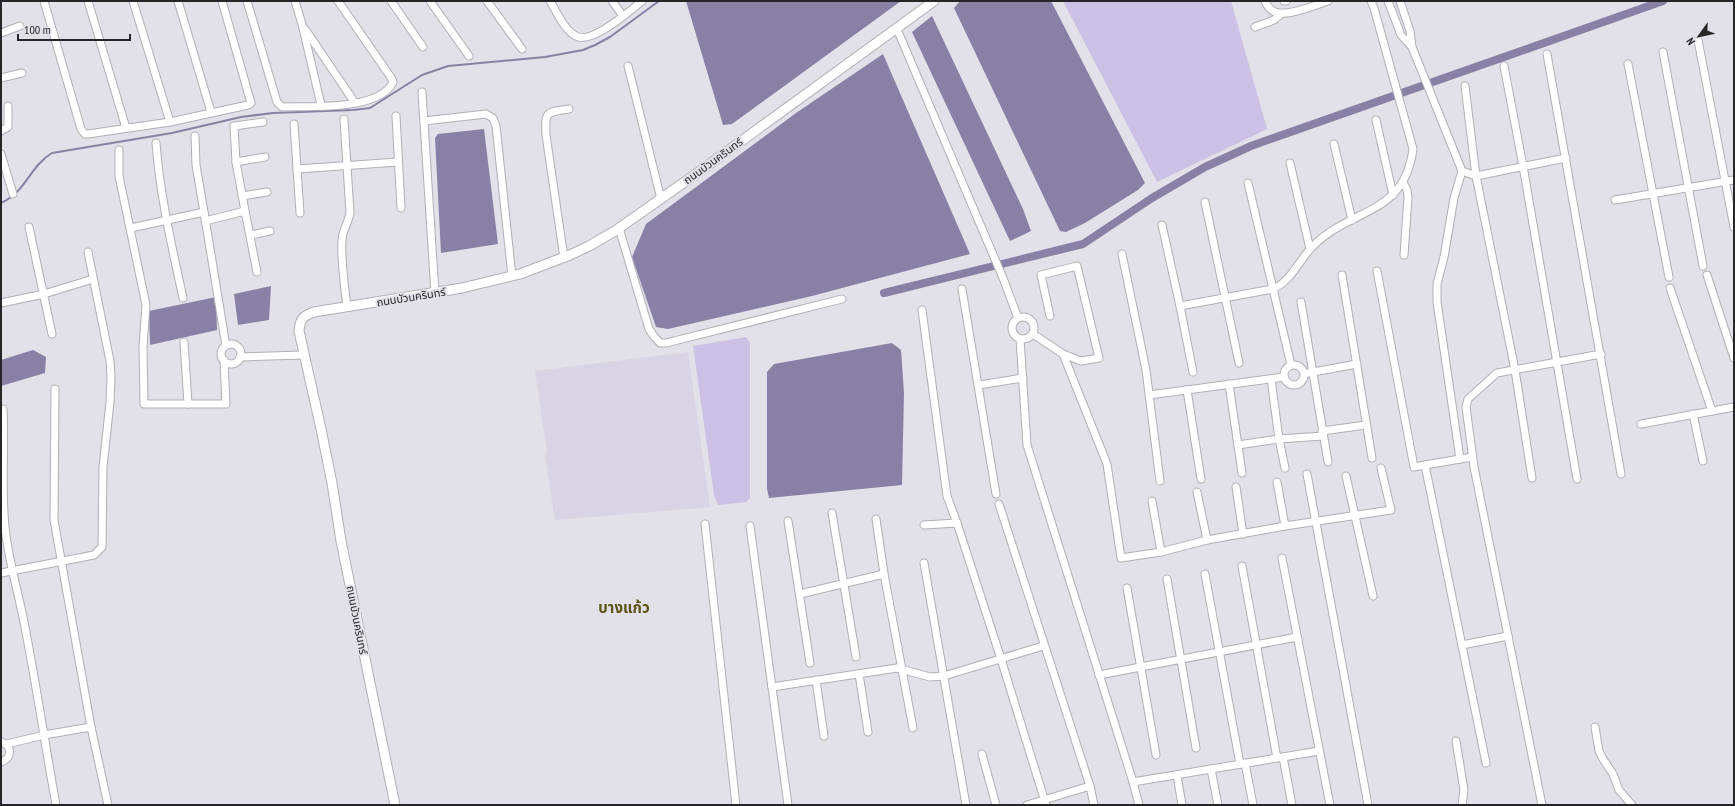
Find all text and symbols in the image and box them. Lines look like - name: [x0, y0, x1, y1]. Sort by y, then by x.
- scale bar: [18, 16, 130, 42]
- north arrow: [1679, 16, 1719, 56]
- text: 100 m: [24, 22, 51, 37]
- text: N: [1683, 35, 1698, 48]
- street label: ถนนบัวนครินทร์: [681, 134, 746, 187]
- street label: ถนนบัวนครินทร์: [375, 285, 447, 309]
- street label: ถนนบัวนครินทร์: [343, 584, 371, 656]
- district label: บางแก้ว: [598, 598, 650, 617]

